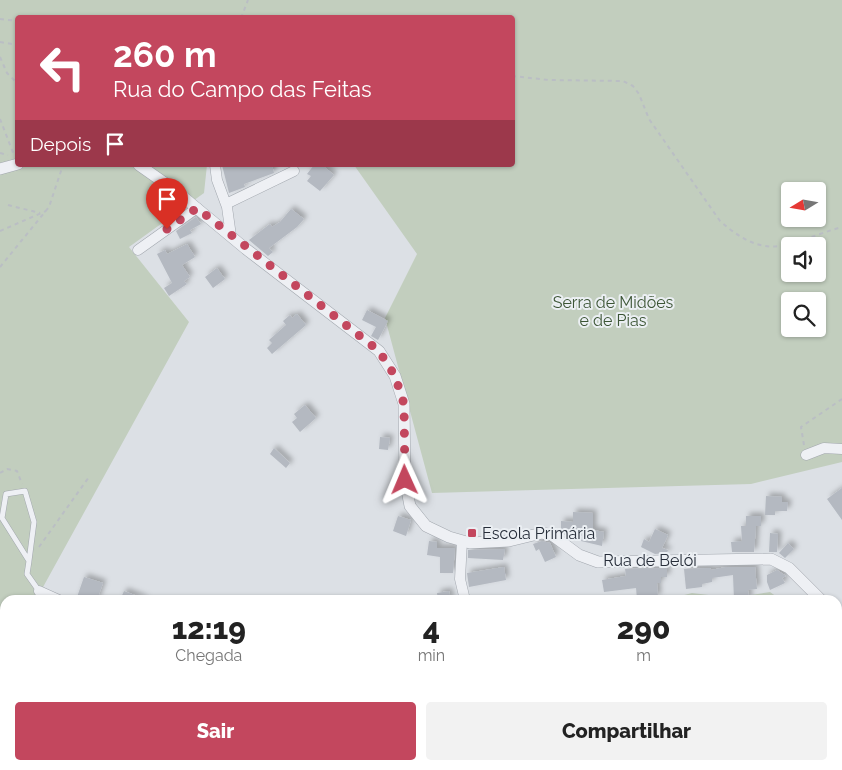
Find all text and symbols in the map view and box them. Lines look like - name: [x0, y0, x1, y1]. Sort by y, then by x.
- text: 260 m: [113, 34, 216, 75]
- icon: left: [30, 35, 95, 100]
- text: Rua do Campo das Feitas: [113, 76, 372, 102]
- icon: arrive: [101, 130, 129, 158]
- text: Depois: [30, 133, 91, 155]
- pin: [146, 178, 188, 229]
- north arrow: [781, 182, 826, 228]
- map controls: [781, 182, 826, 337]
- icon: arrive: [153, 185, 181, 213]
- button: sound: [781, 237, 826, 282]
- button: search: [781, 292, 826, 337]
- park label: Serra de Midões e de Pias: [553, 293, 674, 330]
- position arrow: [378, 453, 430, 505]
- place label: Escola Primária: [482, 524, 595, 543]
- marker: Escola Primária: [466, 527, 478, 539]
- street label: Rua de Belói: [603, 551, 697, 570]
- text: 12:19: [172, 611, 246, 646]
- text: 4: [423, 611, 440, 646]
- text: 290: [617, 611, 670, 646]
- text: Chegada: [175, 646, 242, 665]
- text: min: [418, 646, 445, 665]
- text: m: [636, 646, 651, 665]
- button: Sair: [15, 702, 416, 760]
- button: Compartilhar: [426, 702, 827, 760]

